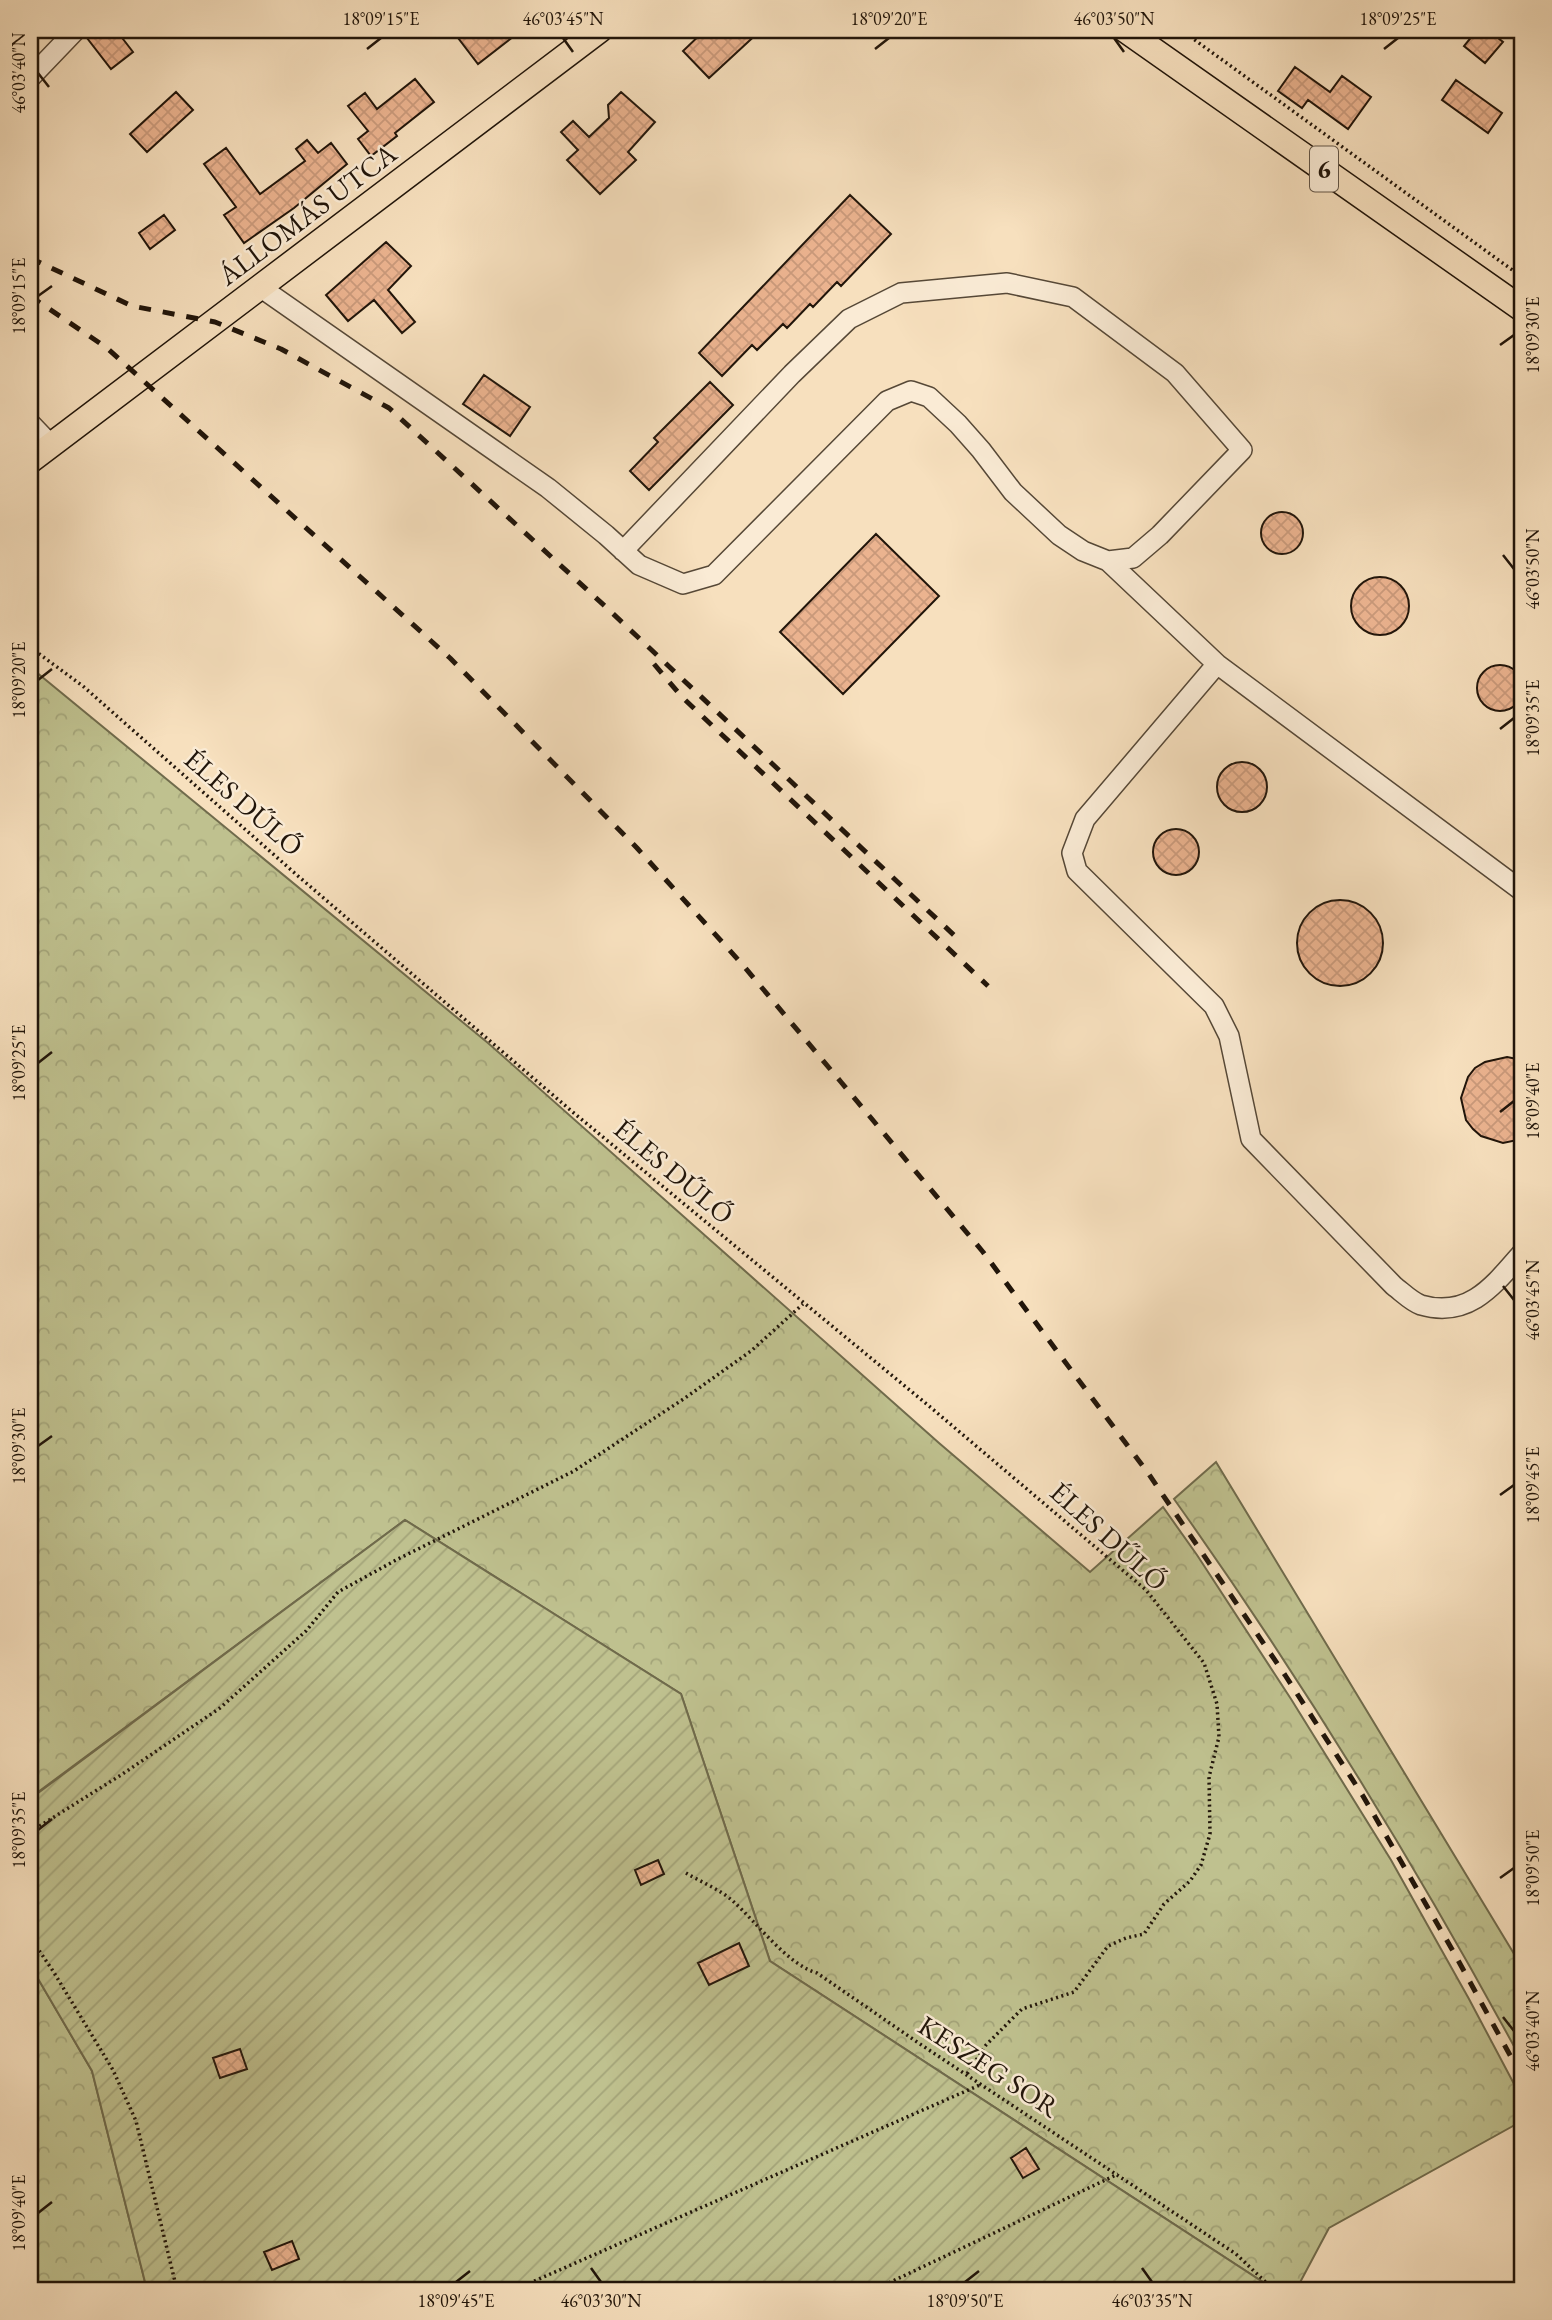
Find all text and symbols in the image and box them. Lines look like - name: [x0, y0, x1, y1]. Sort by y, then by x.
- text: 18°09'15"E: [343, 7, 419, 30]
- text: 46°03'45"N: [523, 7, 604, 30]
- text: 18°09'20"E: [851, 7, 927, 30]
- text: 46°03'50"N: [1074, 7, 1155, 30]
- text: 18°09'25"E: [1360, 7, 1436, 30]
- text: 46°03'40"N: [7, 32, 30, 113]
- street label: ÁLLOMÁS UTCA: [210, 135, 404, 294]
- road number: 6: [1310, 146, 1338, 192]
- text: 18°09'15"E: [7, 258, 30, 334]
- text: 18°09'30"E: [1521, 297, 1544, 373]
- text: 46°03'50"N: [1521, 528, 1544, 609]
- text: 18°09'20"E: [7, 642, 30, 718]
- text: 18°09'35"E: [1521, 680, 1544, 756]
- street label: ÉLES DŰLŐ: [177, 741, 311, 863]
- text: 18°09'25"E: [7, 1025, 30, 1101]
- text: 18°09'40"E: [1521, 1063, 1544, 1139]
- street label: ÉLES DŰLŐ: [606, 1110, 742, 1232]
- text: 46°03'45"N: [1521, 1259, 1544, 1340]
- text: 18°09'30"E: [7, 1408, 30, 1484]
- text: 18°09'45"E: [1521, 1447, 1544, 1523]
- street label: ÉLES DŰLŐ: [1043, 1474, 1175, 1598]
- text: 18°09'35"E: [7, 1792, 30, 1868]
- text: 18°09'50"E: [1521, 1830, 1544, 1906]
- text: 46°03'40"N: [1521, 1990, 1544, 2071]
- street label: KESZEG SOR: [912, 2007, 1067, 2125]
- text: 18°09'40"E: [7, 2175, 30, 2251]
- text: 18°09'45"E: [418, 2289, 494, 2312]
- text: 46°03'30"N: [561, 2289, 642, 2312]
- text: 18°09'50"E: [927, 2289, 1003, 2312]
- text: 46°03'35"N: [1112, 2289, 1193, 2312]

